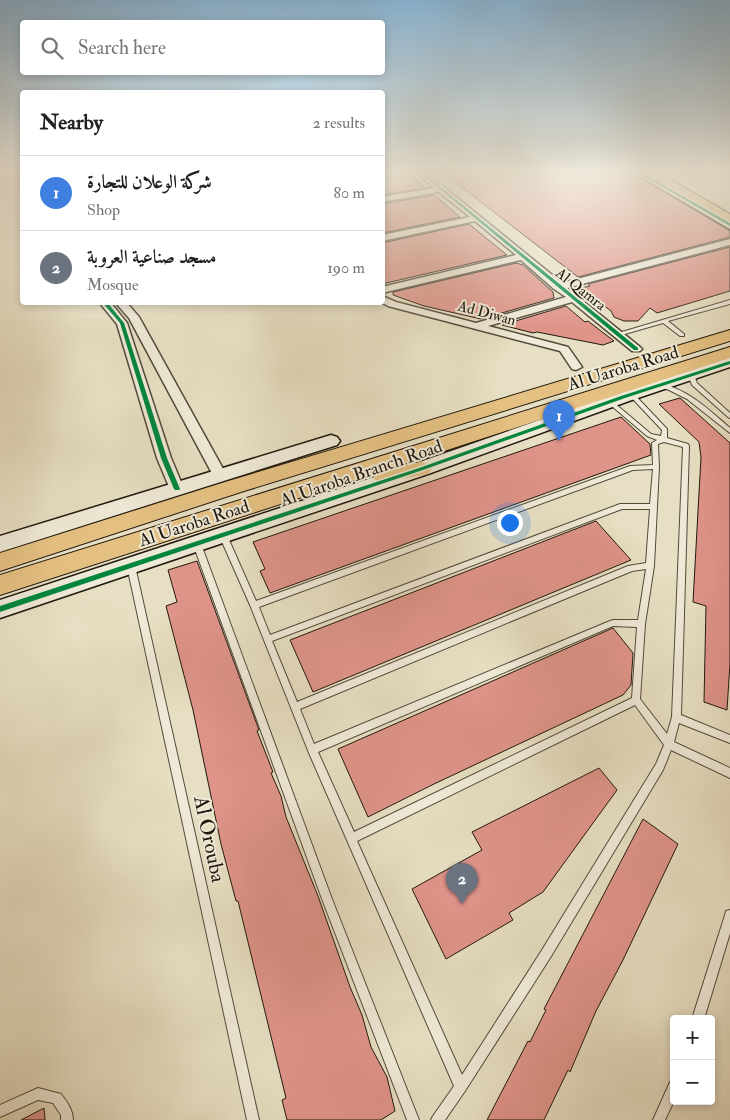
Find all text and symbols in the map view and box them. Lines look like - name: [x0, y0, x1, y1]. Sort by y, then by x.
- search box: [20, 20, 385, 75]
- icon: search: [38, 34, 66, 62]
- text: Search here: [78, 36, 166, 60]
- text: Nearby: [40, 109, 103, 136]
- text: 2 results: [312, 113, 365, 133]
- text: شركة الوعلان للتجارة: [87, 170, 212, 194]
- text: 1: [53, 183, 59, 203]
- text: 80 m: [334, 183, 365, 203]
- text: Shop: [87, 200, 120, 220]
- text: مسجد صناعية العروبة: [87, 245, 216, 269]
- text: 2: [52, 258, 60, 278]
- text: 190 m: [327, 258, 365, 278]
- street label: Al Qamra: [551, 263, 610, 315]
- text: Mosque: [87, 275, 139, 295]
- street label: Ad Diwan: [455, 296, 518, 330]
- street label: Al Uaroba Road: [564, 341, 682, 397]
- pin: 1: [543, 400, 575, 441]
- street label: Al Uaroba Branch Road: [276, 435, 446, 512]
- street label: Al Uaroba Road: [135, 495, 252, 552]
- your location: [497, 510, 523, 536]
- street label: Al Orouba: [187, 792, 232, 885]
- pin: 2: [446, 863, 478, 904]
- map controls: [670, 1015, 715, 1105]
- button: +: [670, 1015, 715, 1060]
- button: −: [670, 1060, 715, 1105]

